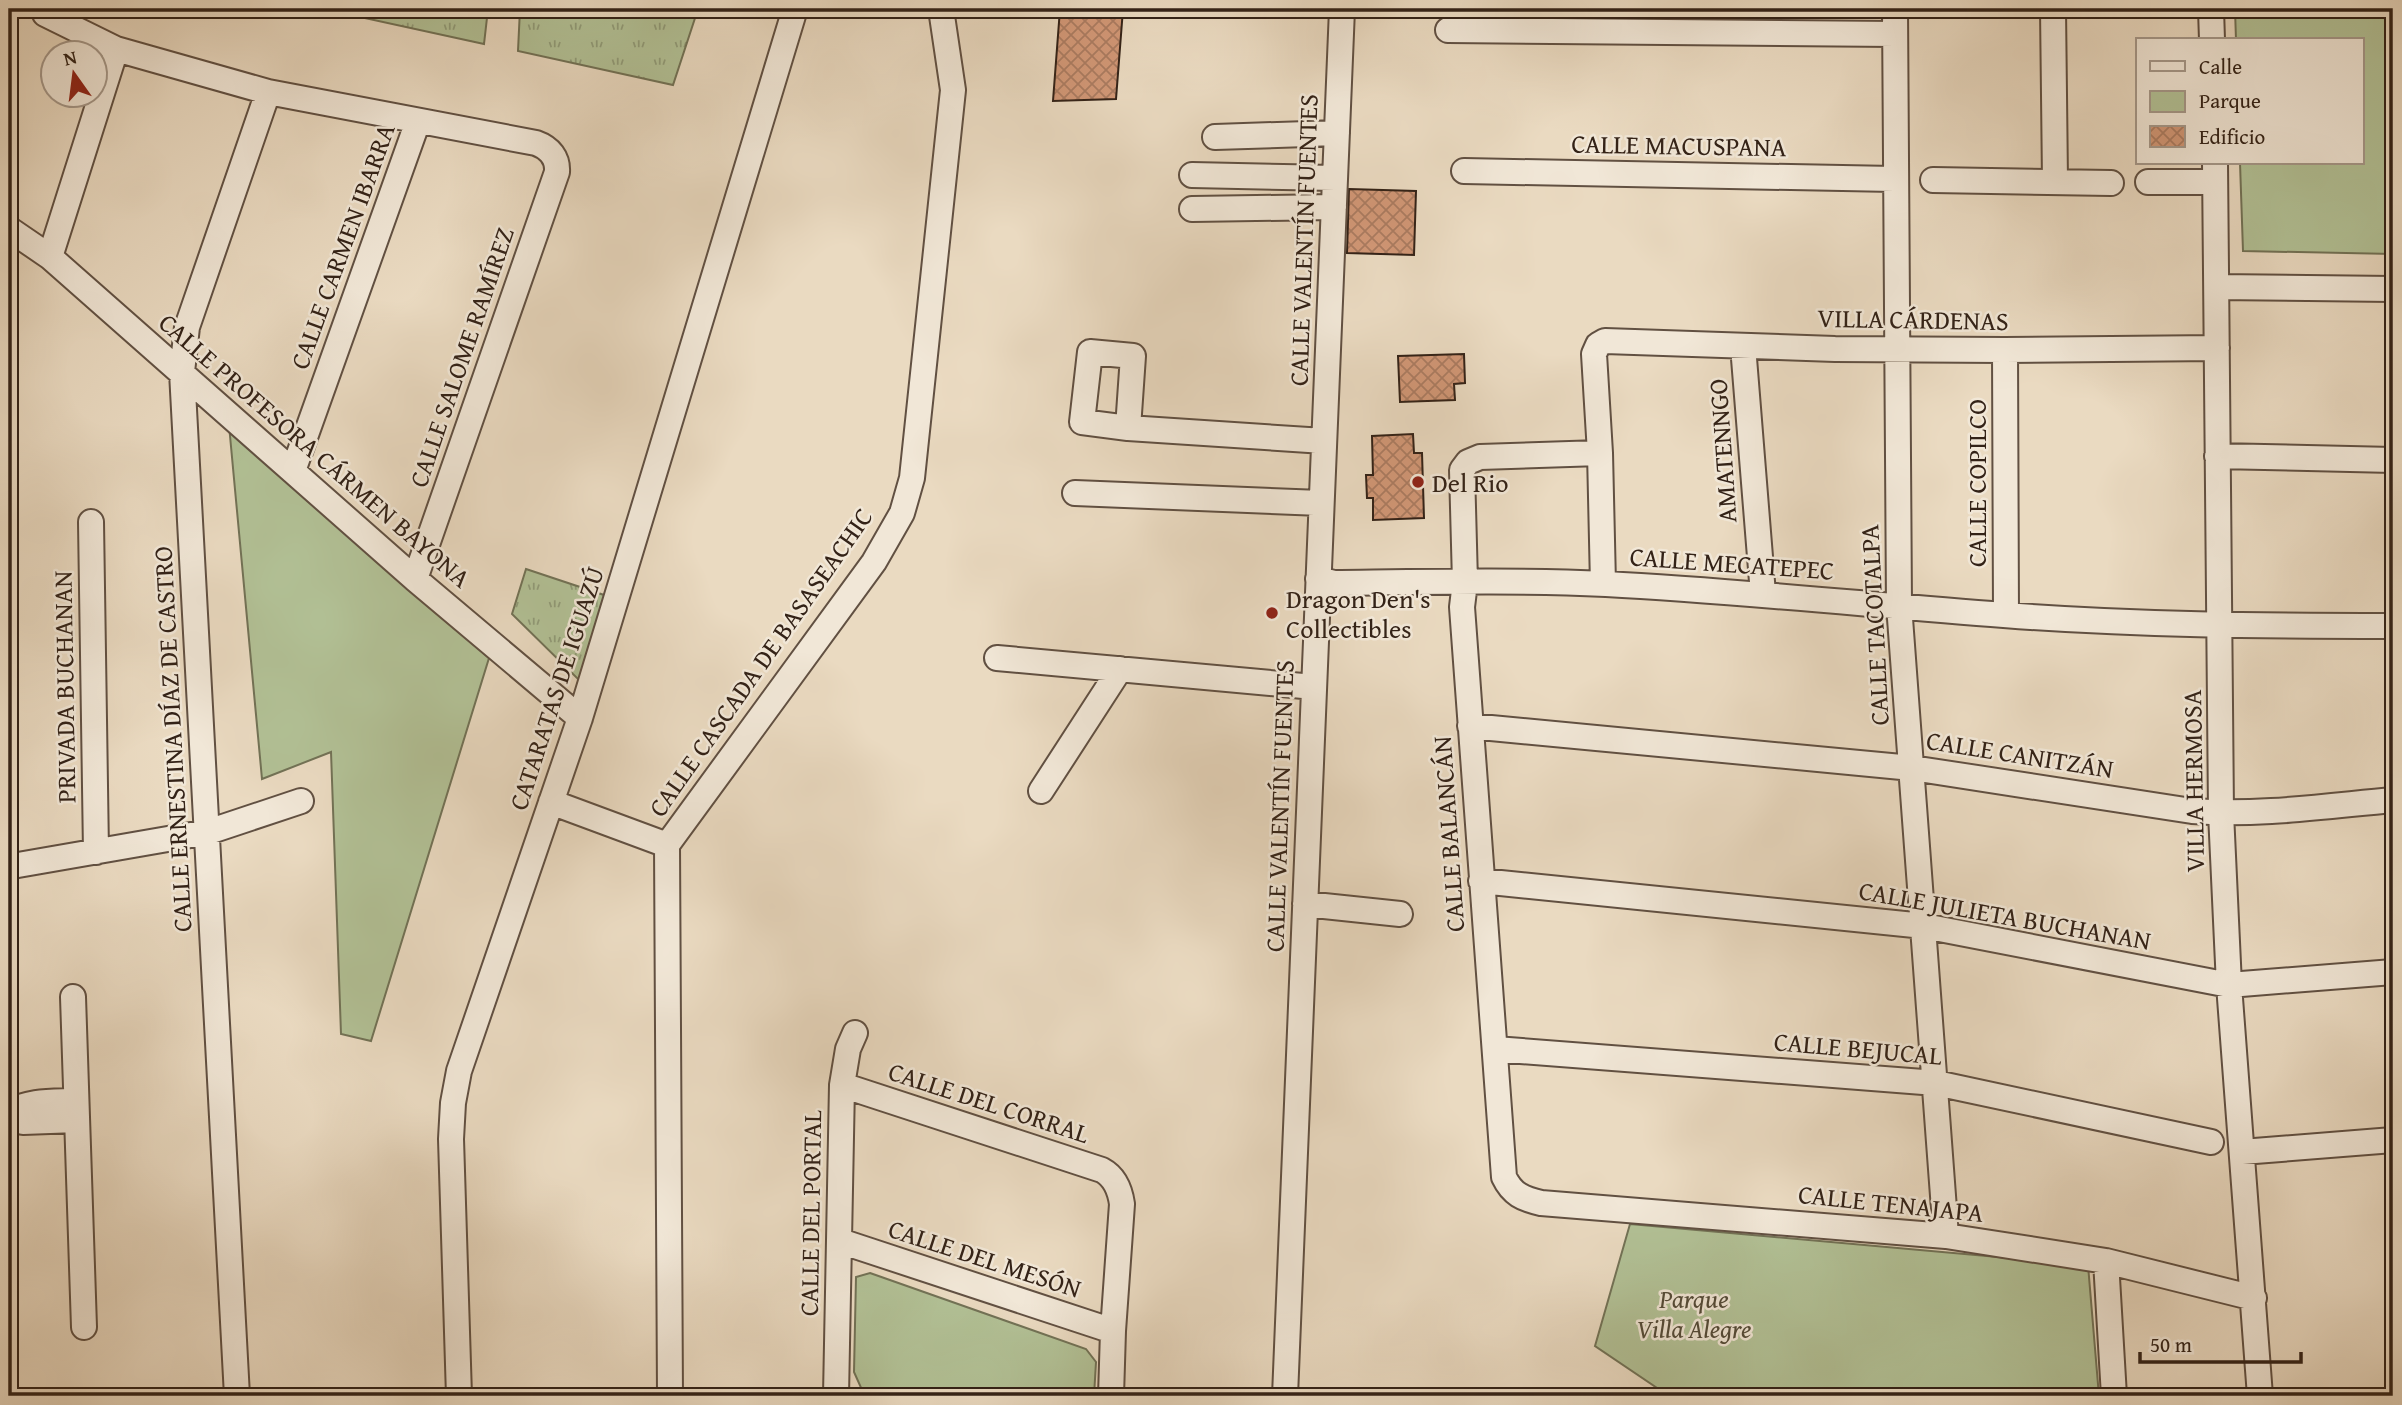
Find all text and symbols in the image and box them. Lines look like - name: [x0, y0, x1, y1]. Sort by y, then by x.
- north arrow: [38, 38, 108, 108]
- legend: [2136, 38, 2364, 164]
- text: N: [60, 42, 80, 73]
- text: Calle: [2199, 51, 2242, 82]
- text: Parque: [2199, 85, 2261, 116]
- street label: CALLE VALENTÍN FUENTES: [1278, 93, 1328, 387]
- street label: CALLE CARMEN IBARRA: [279, 117, 405, 374]
- text: Edificio: [2199, 121, 2265, 152]
- street label: CALLE MACUSPANA: [1571, 124, 1787, 166]
- street label: CALLE SALOME RAMÍREZ: [398, 222, 524, 492]
- street label: VILLA CÁRDENAS: [1817, 298, 2009, 340]
- street label: CALLE PROFESORA CÁRMEN BAYONA: [150, 303, 480, 597]
- street label: AMATENNGO: [1698, 378, 1746, 524]
- street label: CALLE COPILCO: [1957, 399, 1996, 567]
- place label: Del Rio: [1432, 463, 1509, 502]
- marker: Del Rio: [1410, 474, 1426, 490]
- street label: CALLE CASCADA DE BASASEACHIC: [638, 500, 882, 824]
- street label: CALLE TACOTALPA: [1849, 523, 1899, 727]
- street label: CALLE MECATEPEC: [1629, 536, 1835, 590]
- street label: CALLE ERNESTINA DÍAZ DE CASTRO: [142, 545, 202, 933]
- street label: CATARATAS DE IGUAZÚ: [498, 561, 614, 815]
- street label: PRIVADA BUCHANAN: [42, 570, 86, 804]
- place label: Dragon Den's Collectibles: [1286, 579, 1431, 648]
- marker: Dragon Den's Collectibles: [1264, 605, 1280, 621]
- street label: CALLE VALENTÍN FUENTES: [1254, 659, 1304, 953]
- street label: VILLA HERMOSA: [2172, 689, 2214, 873]
- street label: CALLE CANITZÁN: [1924, 720, 2116, 788]
- street label: CALLE BALANCÁN: [1422, 735, 1474, 933]
- street label: CALLE JULIETA BUCHANAN: [1856, 870, 2154, 960]
- street label: CALLE BEJUCAL: [1772, 1021, 1944, 1075]
- street label: CALLE DEL CORRAL: [884, 1051, 1095, 1153]
- street label: CALLE DEL PORTAL: [789, 1109, 831, 1317]
- street label: CALLE TENAJAPA: [1796, 1174, 1986, 1232]
- street label: CALLE DEL MESÓN: [884, 1208, 1086, 1308]
- park label: Parque Villa Alegre: [1636, 1279, 1752, 1348]
- scale bar: [2140, 1321, 2300, 1365]
- text: 50 m: [2150, 1329, 2192, 1360]

